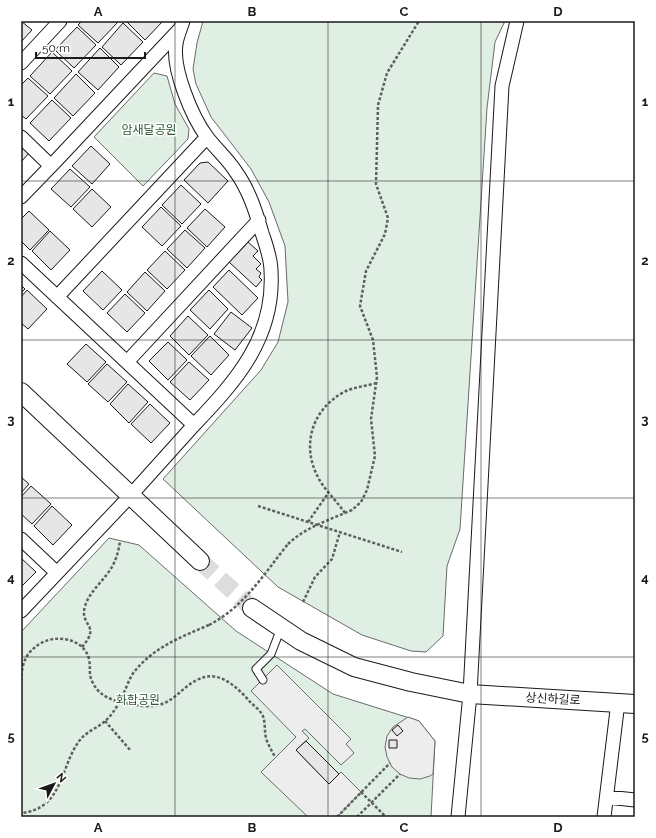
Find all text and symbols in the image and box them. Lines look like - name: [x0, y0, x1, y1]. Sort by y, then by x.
- text: A: [94, 4, 103, 19]
- text: B: [248, 4, 257, 19]
- text: C: [400, 4, 409, 19]
- text: D: [553, 4, 563, 19]
- scale bar: [36, 34, 145, 60]
- text: 50 m: [42, 41, 70, 55]
- text: 1: [8, 94, 15, 109]
- text: 1: [642, 94, 649, 109]
- park label: 암새달공원: [121, 123, 177, 137]
- text: 2: [7, 253, 15, 268]
- text: 2: [641, 253, 649, 268]
- text: 3: [7, 412, 15, 427]
- text: 3: [641, 412, 649, 427]
- text: 4: [7, 570, 15, 585]
- text: 4: [641, 570, 649, 585]
- street label: 상신하길로: [525, 691, 581, 707]
- park label: 화합공원: [116, 693, 160, 707]
- text: 5: [7, 729, 15, 744]
- text: 5: [641, 729, 649, 744]
- north arrow: [34, 764, 74, 804]
- text: N: [54, 770, 69, 785]
- text: A: [94, 820, 103, 835]
- text: B: [248, 820, 257, 835]
- text: C: [400, 820, 409, 835]
- text: D: [553, 820, 563, 835]

